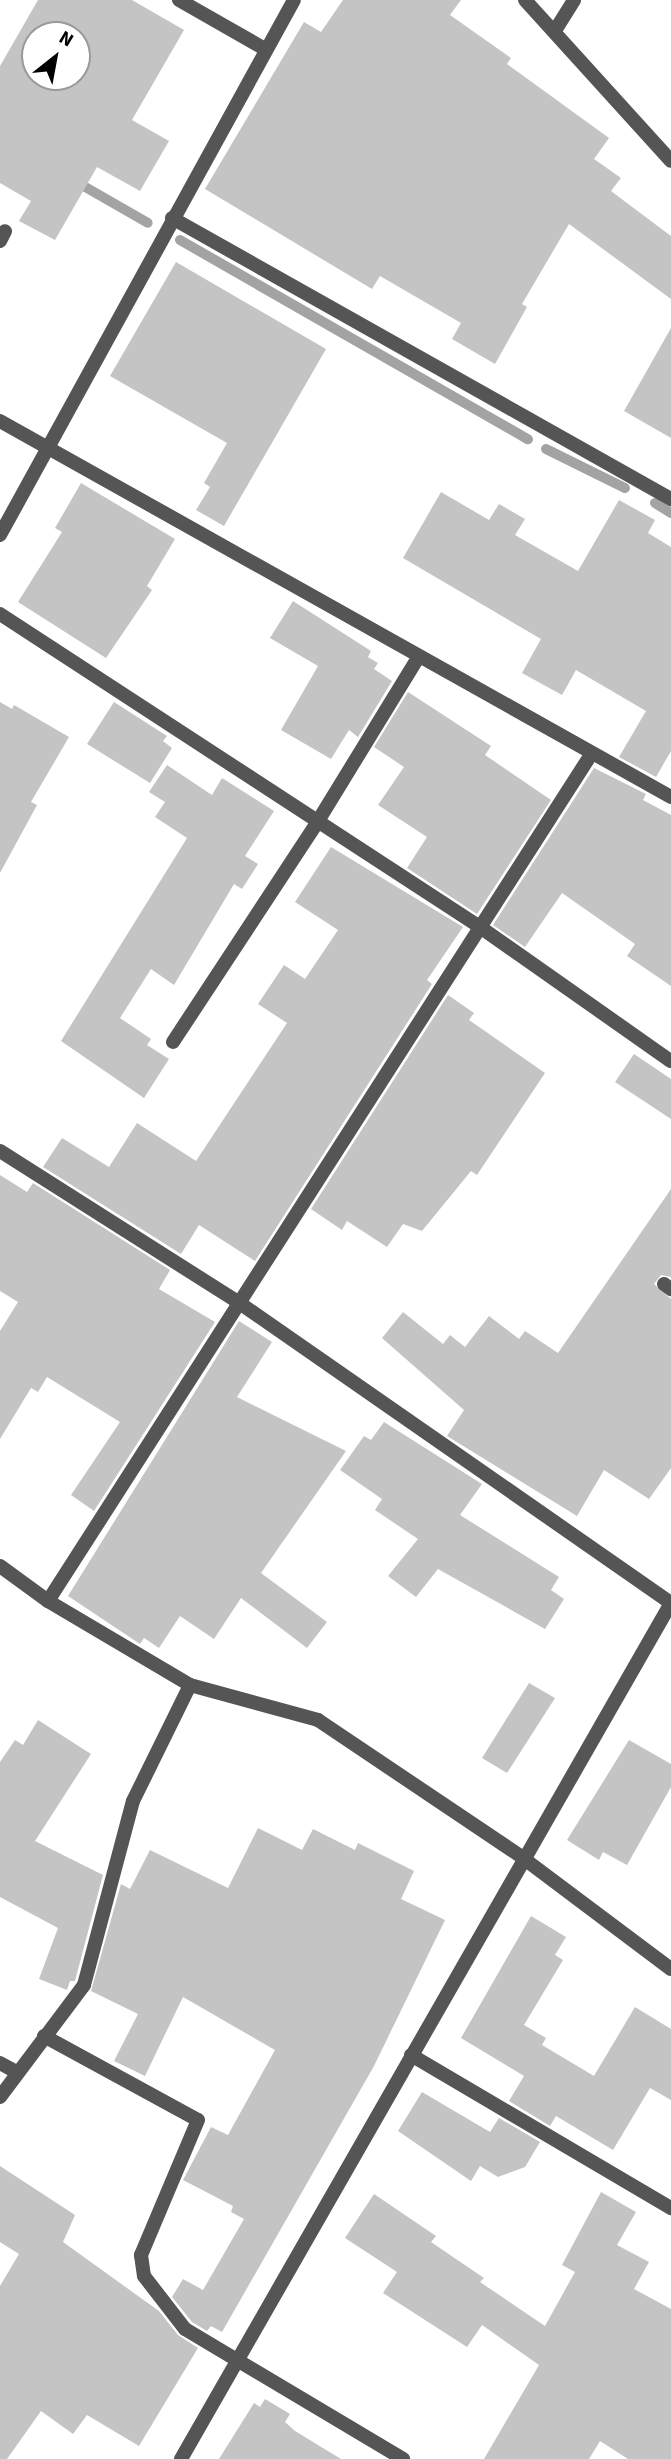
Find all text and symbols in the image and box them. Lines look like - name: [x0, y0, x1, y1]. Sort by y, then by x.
- north arrow: [21, 21, 91, 91]
- text: N: [54, 24, 78, 54]

